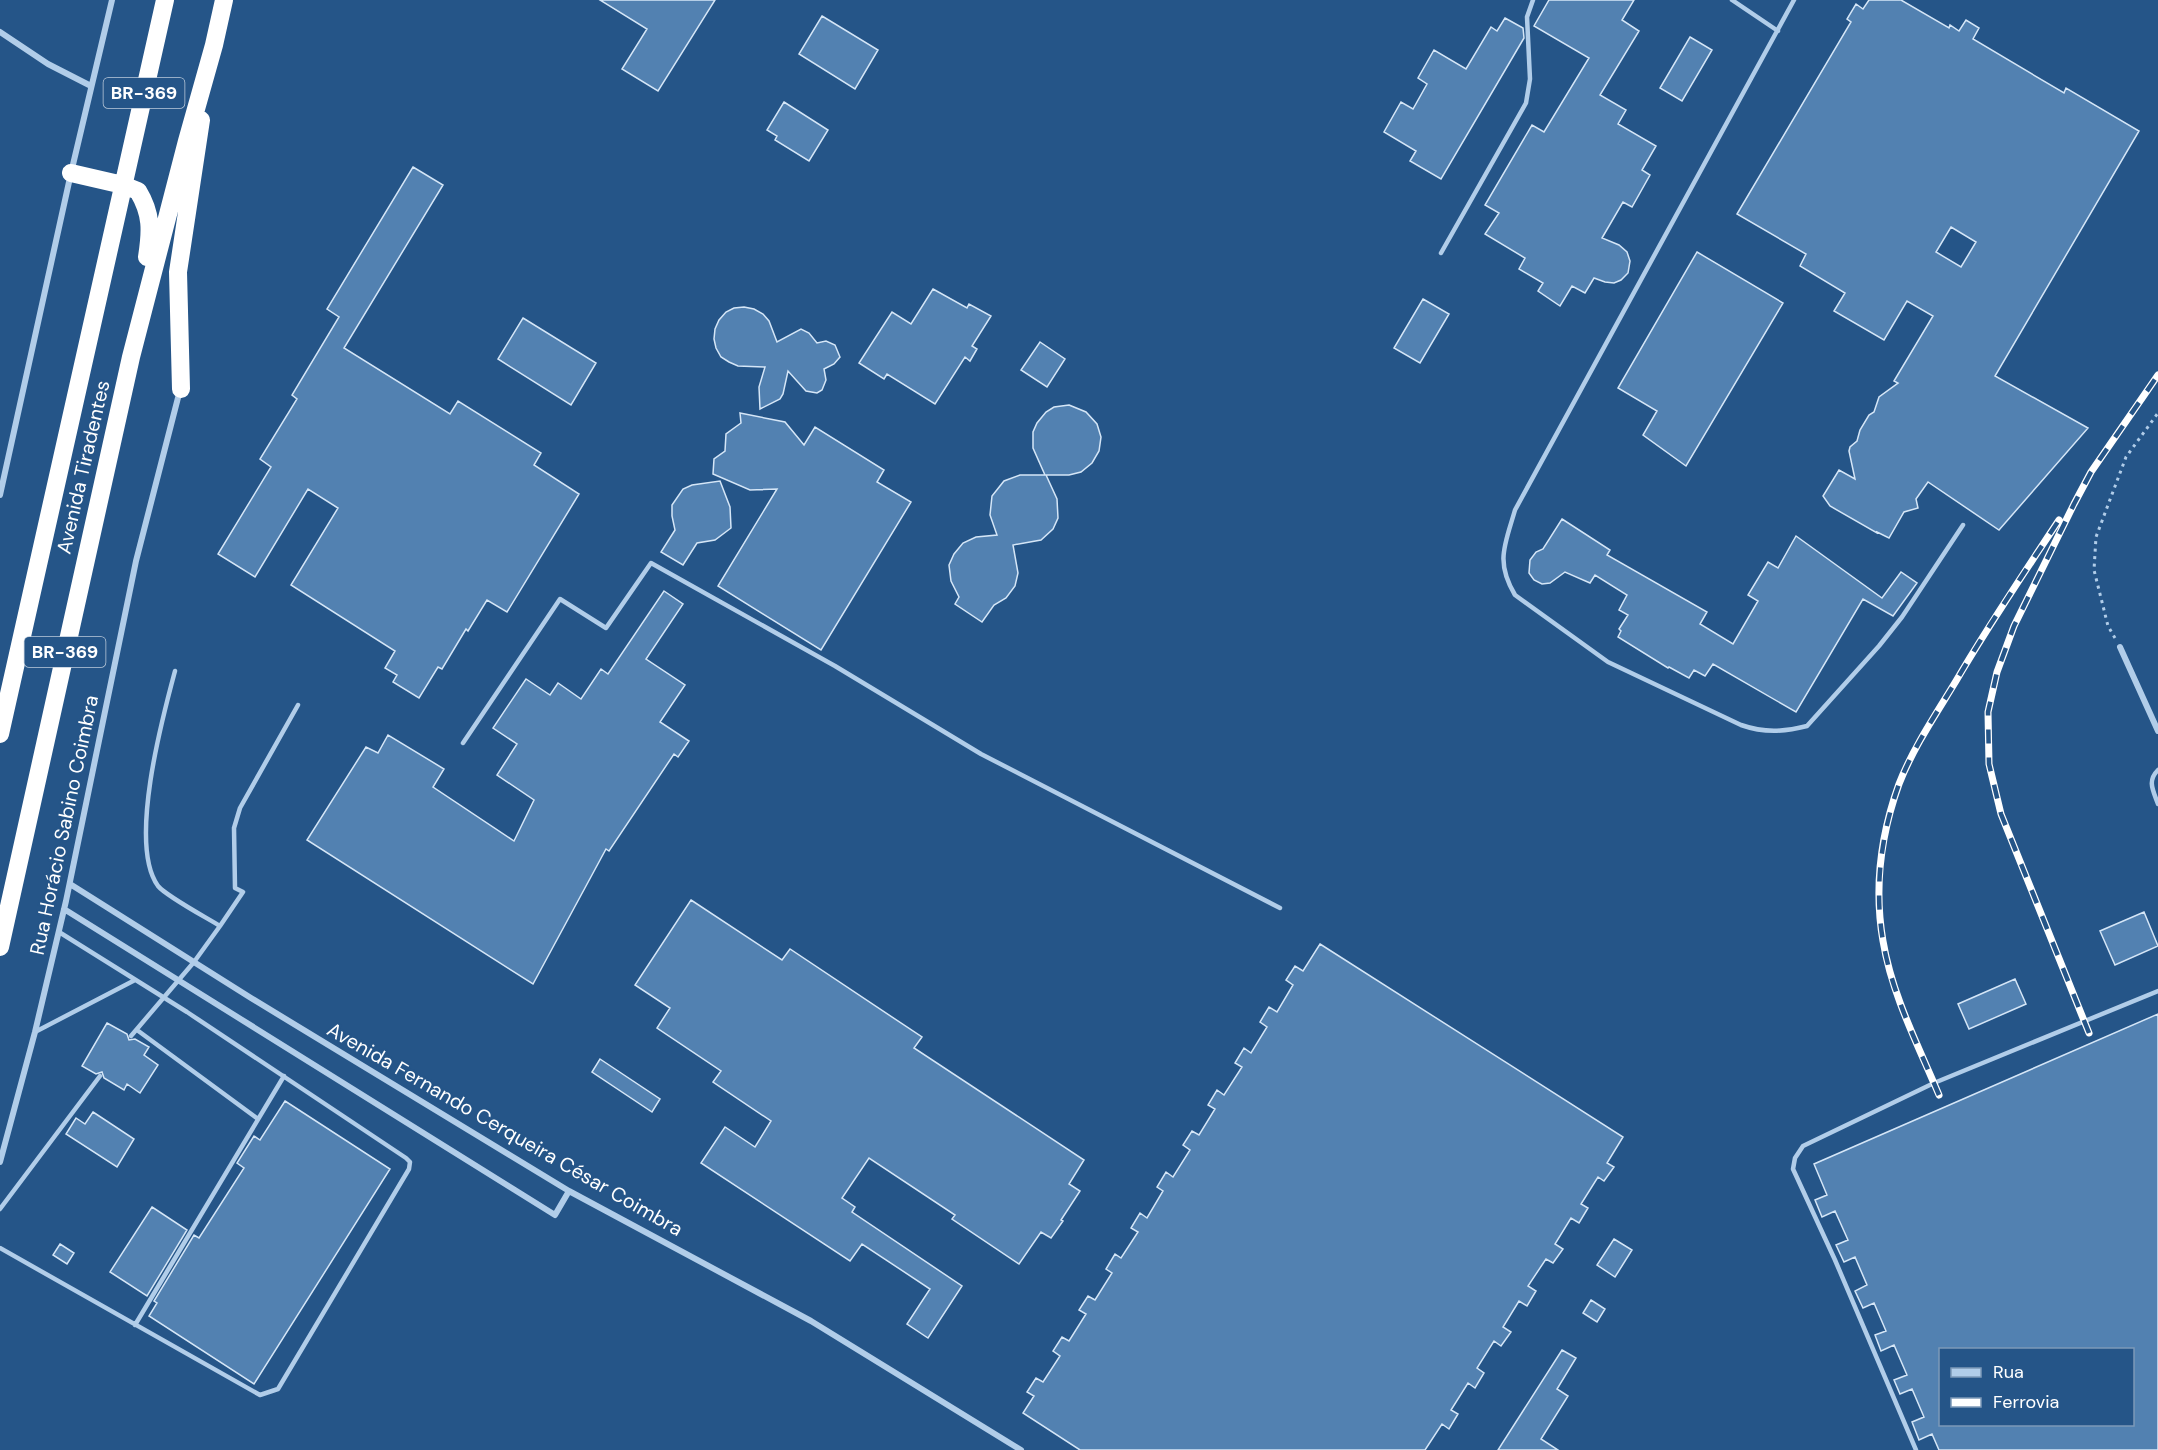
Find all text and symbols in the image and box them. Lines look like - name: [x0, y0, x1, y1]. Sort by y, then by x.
- road number: BR-369: [104, 78, 184, 108]
- street label: Avenida Tiradentes: [50, 378, 116, 556]
- road number: BR-369: [25, 637, 106, 667]
- street label: Rua Horácio Sabino Coimbra: [24, 693, 104, 957]
- street label: Avenida Fernando Cerqueira César Coimbra: [322, 1016, 688, 1242]
- legend: [1939, 1348, 2134, 1426]
- text: Rua: [1993, 1360, 2024, 1384]
- text: Ferrovia: [1993, 1390, 2059, 1414]

